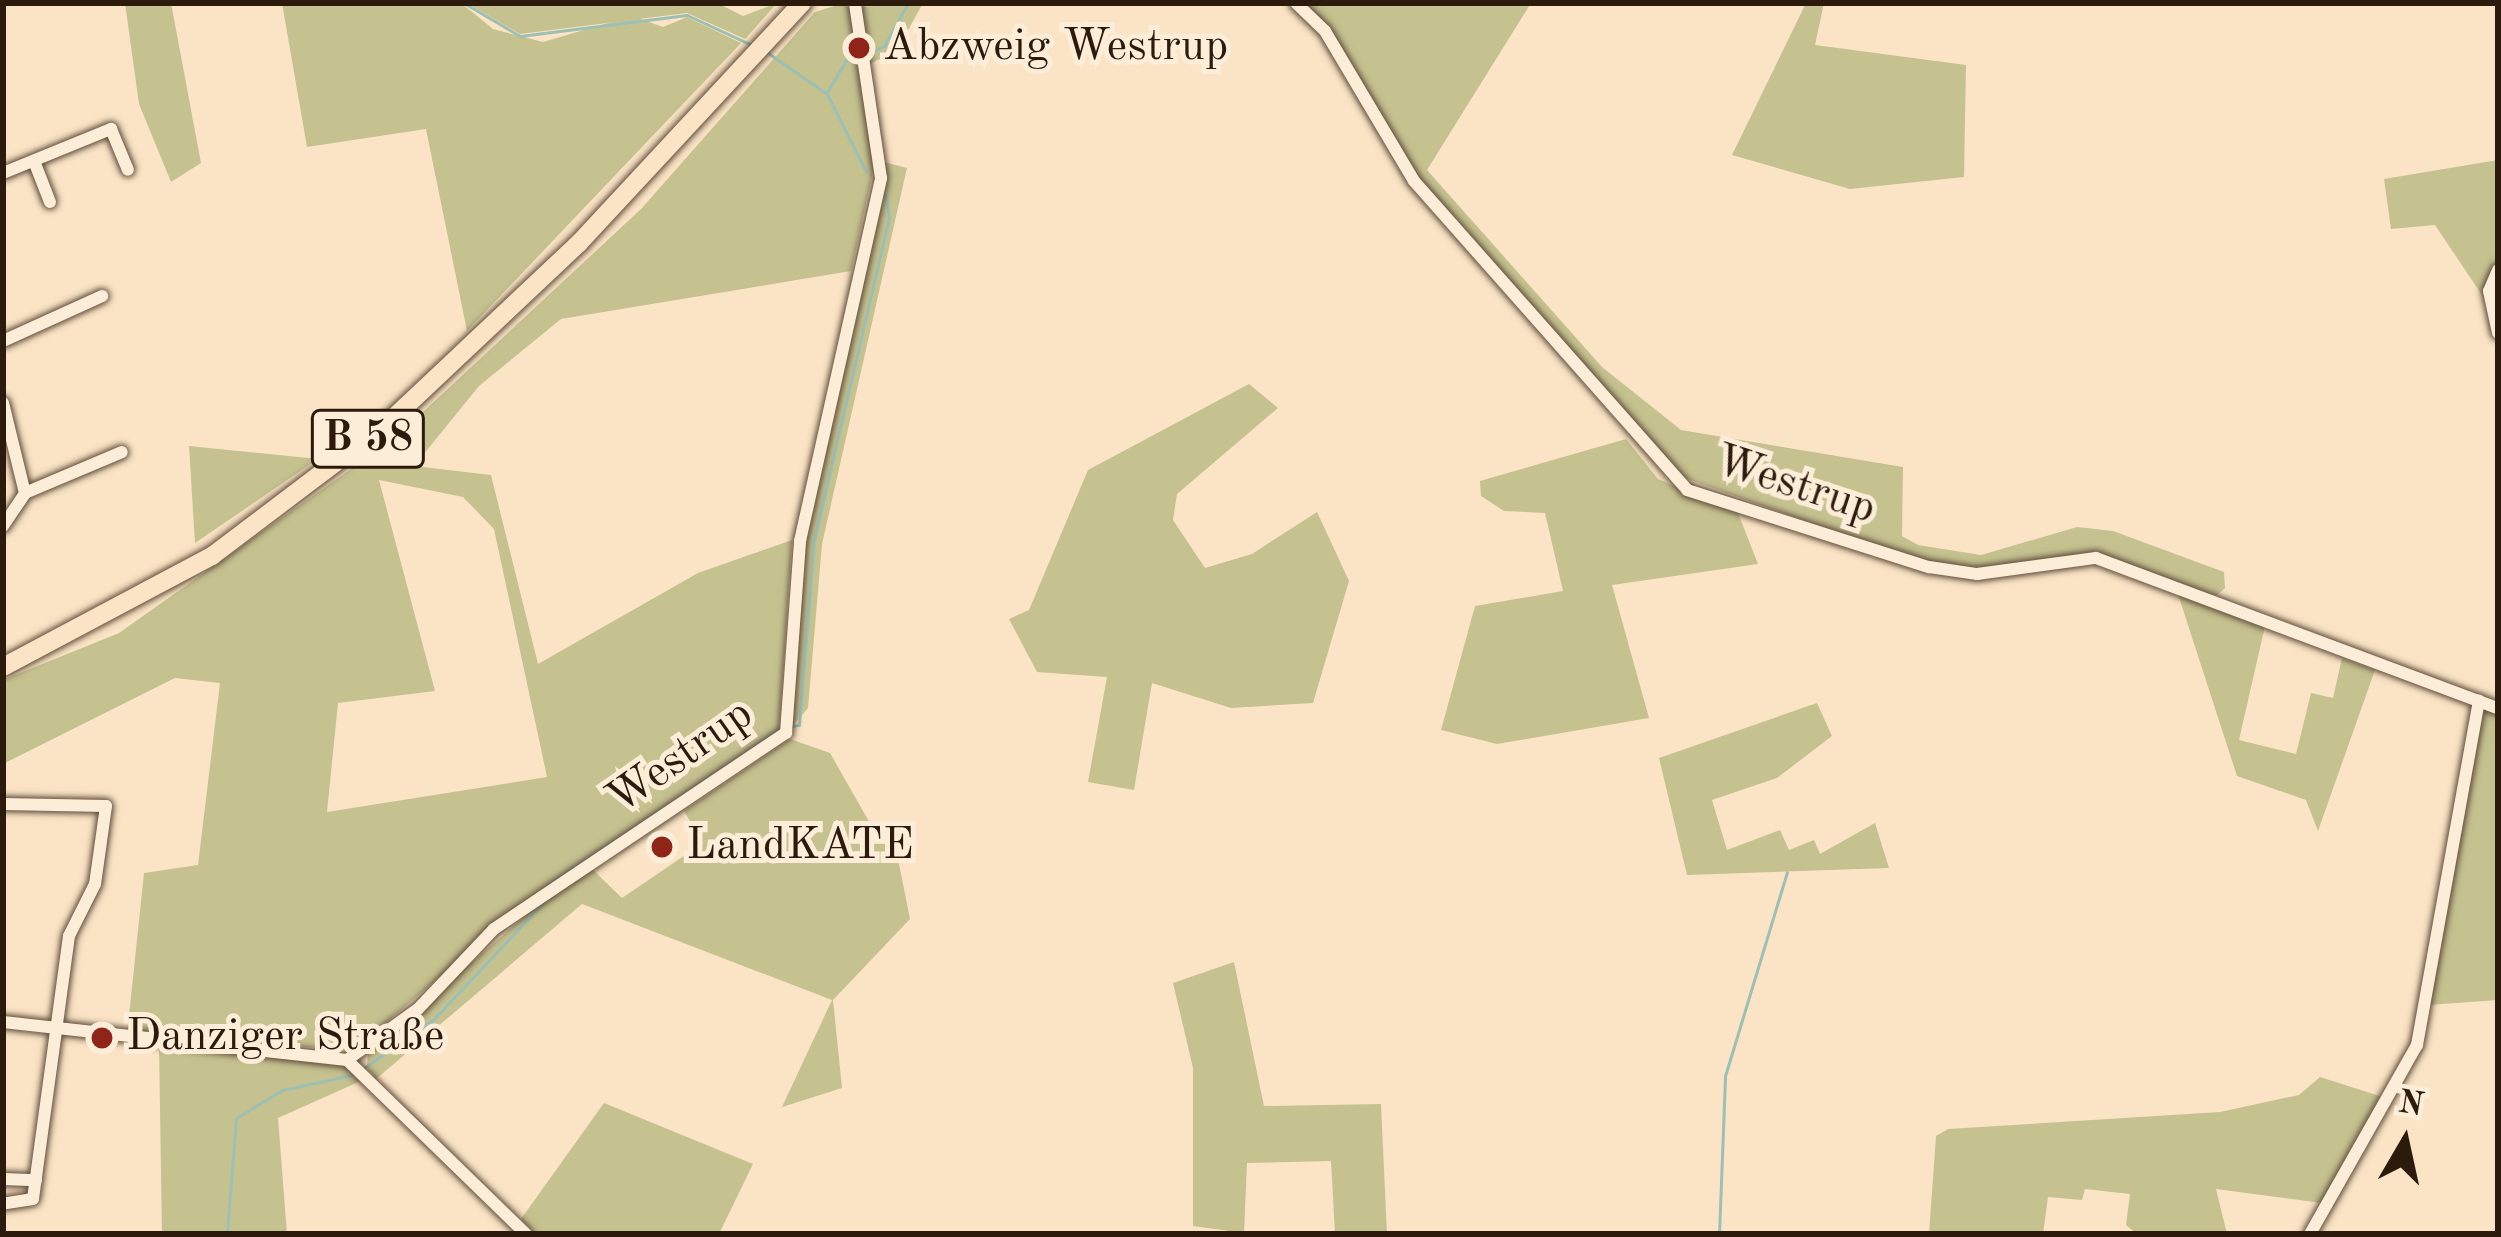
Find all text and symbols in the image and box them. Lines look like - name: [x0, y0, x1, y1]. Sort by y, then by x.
- place label: Abzweig Westrup: [883, 21, 1228, 75]
- marker: Abzweig Westrup: [846, 35, 872, 61]
- road number: B 58: [308, 403, 428, 475]
- street label: Westrup: [1708, 435, 1882, 537]
- street label: Westrup: [598, 688, 764, 828]
- place label: LandKATE: [686, 820, 914, 874]
- marker: LandKATE: [649, 834, 675, 860]
- place label: Danziger Straße: [126, 1011, 444, 1065]
- marker: Danziger Straße: [89, 1025, 115, 1051]
- north arrow: [2345, 1081, 2465, 1201]
- text: N: [2396, 1087, 2426, 1123]

